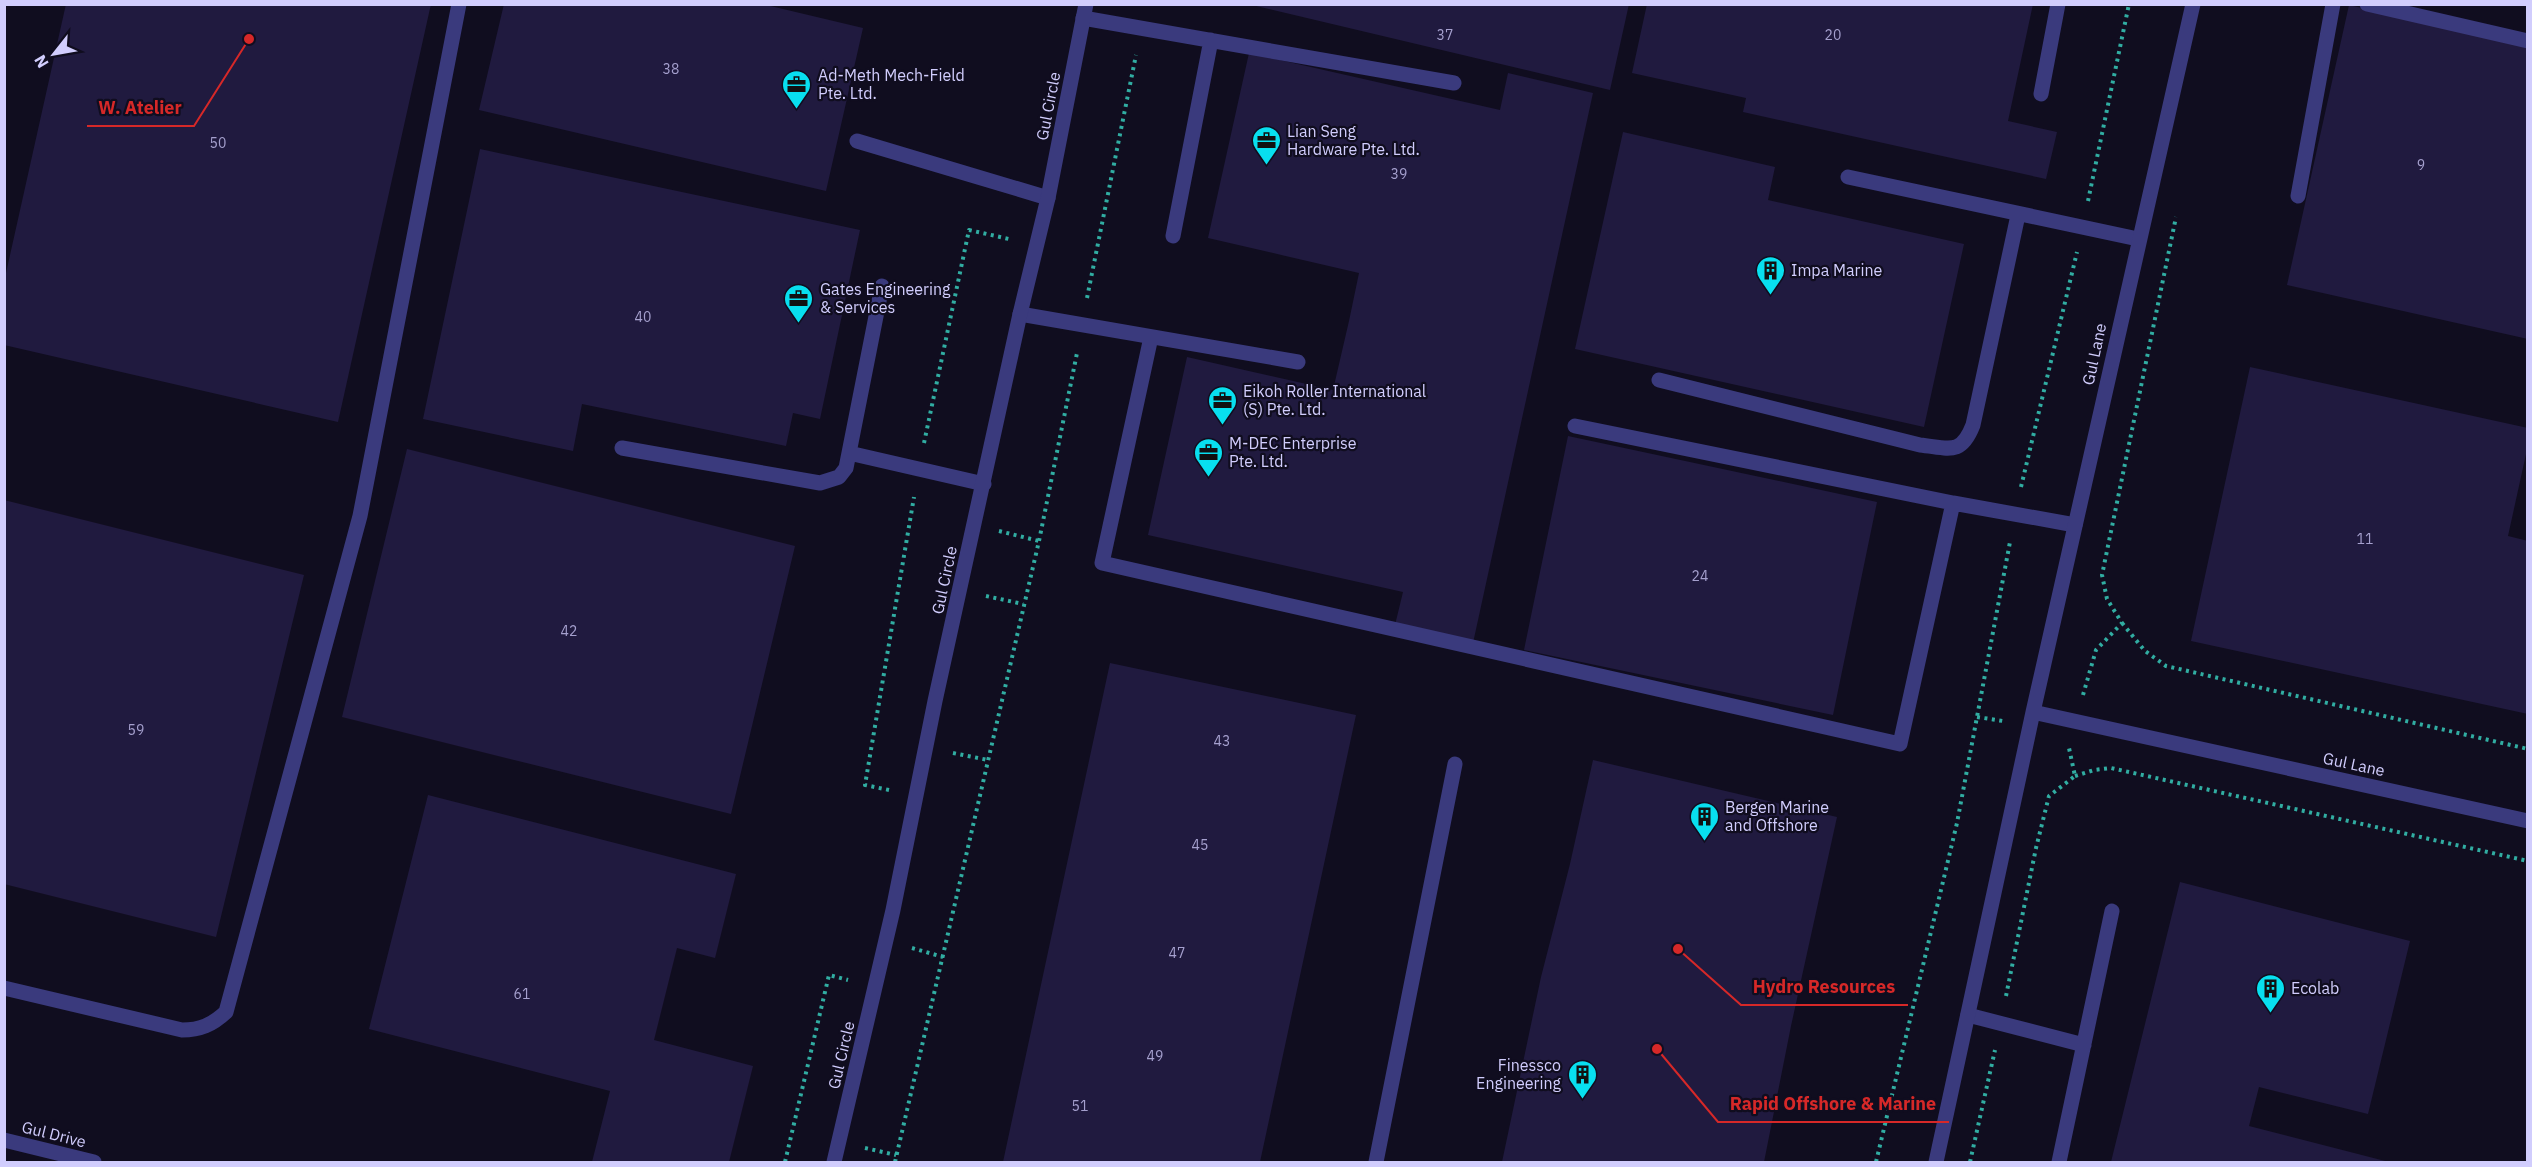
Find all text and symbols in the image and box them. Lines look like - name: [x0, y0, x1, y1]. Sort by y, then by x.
- north arrow: [24, 24, 84, 84]
- house number: 37: [1437, 26, 1453, 44]
- house number: 20: [1825, 26, 1841, 44]
- text: N: [30, 52, 53, 72]
- house number: 38: [663, 60, 679, 78]
- place label: Ad-Meth Mech-Field Pte. Ltd.: [818, 65, 965, 103]
- office icon: Ad-Meth Mech-Field Pte. Ltd.: [781, 68, 813, 110]
- street label: Gul Circle: [1032, 70, 1064, 142]
- callout: W. Atelier: [87, 90, 194, 126]
- text: W. Atelier: [98, 96, 182, 119]
- place label: Lian Seng Hardware Pte. Ltd.: [1287, 121, 1420, 159]
- office icon: Lian Seng Hardware Pte. Ltd.: [1250, 124, 1282, 166]
- house number: 50: [210, 134, 226, 152]
- house number: 9: [2417, 156, 2425, 174]
- house number: 39: [1391, 165, 1407, 183]
- building icon: Impa Marine: [1754, 254, 1786, 296]
- place label: Impa Marine: [1791, 260, 1882, 280]
- place label: Gates Engineering & Services: [820, 279, 951, 317]
- office icon: Gates Engineering & Services: [783, 282, 815, 324]
- house number: 40: [635, 308, 651, 326]
- street label: Gul Lane: [2078, 321, 2110, 387]
- place label: Eikoh Roller International (S) Pte. Ltd.: [1243, 381, 1426, 419]
- office icon: Eikoh Roller International (S) Pte. Ltd.: [1206, 384, 1238, 426]
- place label: M-DEC Enterprise Pte. Ltd.: [1229, 433, 1357, 471]
- office icon: M-DEC Enterprise Pte. Ltd.: [1192, 436, 1224, 478]
- house number: 11: [2357, 530, 2373, 548]
- street label: Gul Circle: [927, 544, 961, 616]
- house number: 24: [1692, 567, 1708, 585]
- house number: 42: [561, 622, 577, 640]
- house number: 59: [128, 721, 144, 739]
- house number: 43: [1214, 732, 1230, 750]
- street label: Gul Lane: [2321, 748, 2387, 780]
- place label: Bergen Marine and Offshore: [1725, 797, 1829, 835]
- building icon: Bergen Marine and Offshore: [1688, 800, 1720, 842]
- house number: 45: [1192, 836, 1208, 854]
- house number: 47: [1169, 944, 1185, 962]
- callout: Hydro Resources: [1741, 969, 1908, 1005]
- building icon: Ecolab: [2254, 972, 2286, 1014]
- text: Hydro Resources: [1753, 975, 1895, 998]
- place label: Ecolab: [2291, 978, 2339, 998]
- house number: 61: [514, 985, 530, 1003]
- street label: Gul Circle: [823, 1019, 859, 1091]
- house number: 49: [1147, 1047, 1163, 1065]
- place label: Finessco Engineering: [1476, 1055, 1562, 1093]
- building icon: Finessco Engineering: [1566, 1058, 1598, 1100]
- callout: Rapid Offshore & Marine: [1718, 1086, 1949, 1122]
- text: Rapid Offshore & Marine: [1730, 1092, 1936, 1115]
- house number: 51: [1072, 1097, 1088, 1115]
- street label: Gul Drive: [20, 1116, 88, 1152]

